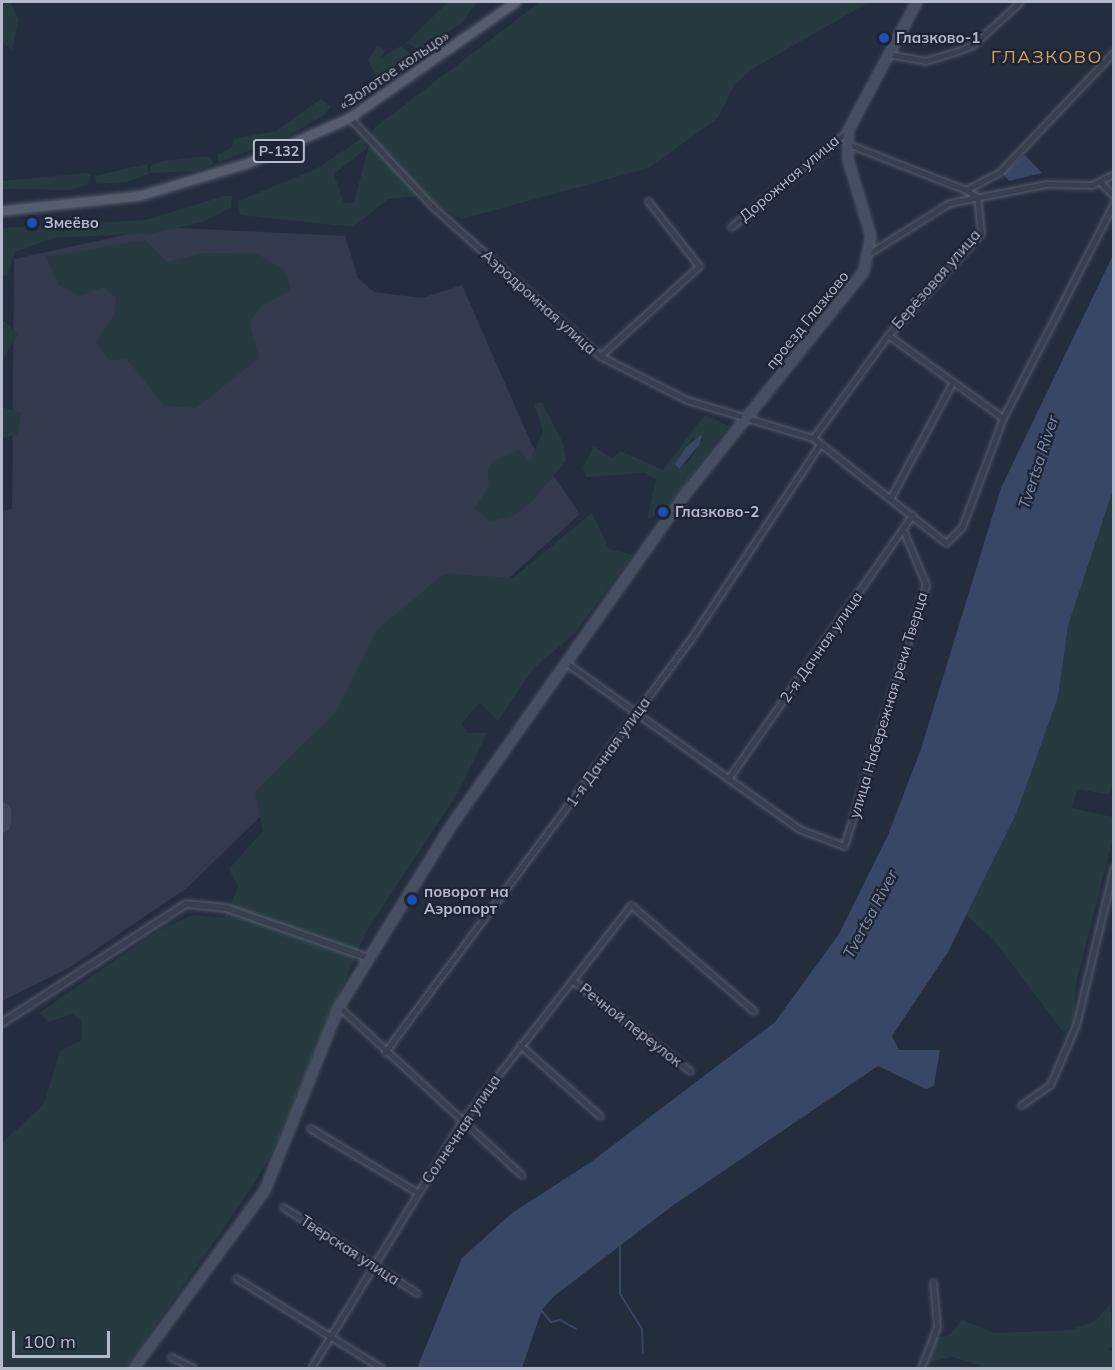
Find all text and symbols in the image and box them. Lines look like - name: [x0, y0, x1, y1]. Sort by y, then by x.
- street label: «Золотое кольцо»: [336, 27, 452, 113]
- place label: Глазково-1: [896, 29, 980, 47]
- marker: Глазково-1: [877, 31, 891, 45]
- district label: ГЛАЗКОВО: [991, 46, 1103, 68]
- street label: Дорожная улица: [735, 131, 843, 225]
- road number: Р-132: [252, 140, 306, 162]
- place label: Змеёво: [44, 214, 99, 232]
- marker: Змеёво: [25, 216, 39, 230]
- street label: Берёзовая улица: [888, 226, 984, 332]
- street label: Аэродромная улица: [478, 246, 600, 358]
- street label: проезд Глазково: [762, 267, 852, 373]
- water label: Tvertsa River: [1014, 413, 1062, 511]
- place label: Глазково-2: [675, 503, 759, 521]
- marker: Глазково-2: [656, 505, 670, 519]
- street label: 2-я Дачная улица: [776, 588, 866, 706]
- street label: улица Набережная реки Тверца: [845, 590, 931, 820]
- street label: 1-я Дачная улица: [562, 694, 654, 810]
- water label: Tvertsa River: [839, 867, 901, 961]
- place label: поворот на Аэропорт: [424, 882, 509, 917]
- marker: поворот на Аэропорт: [405, 893, 419, 907]
- street label: Речной переулок: [576, 980, 686, 1070]
- street label: Солнечная улица: [418, 1071, 504, 1187]
- street label: Тверская улица: [297, 1211, 403, 1289]
- scale bar: [15, 1319, 112, 1357]
- text: 100 m: [23, 1330, 76, 1353]

